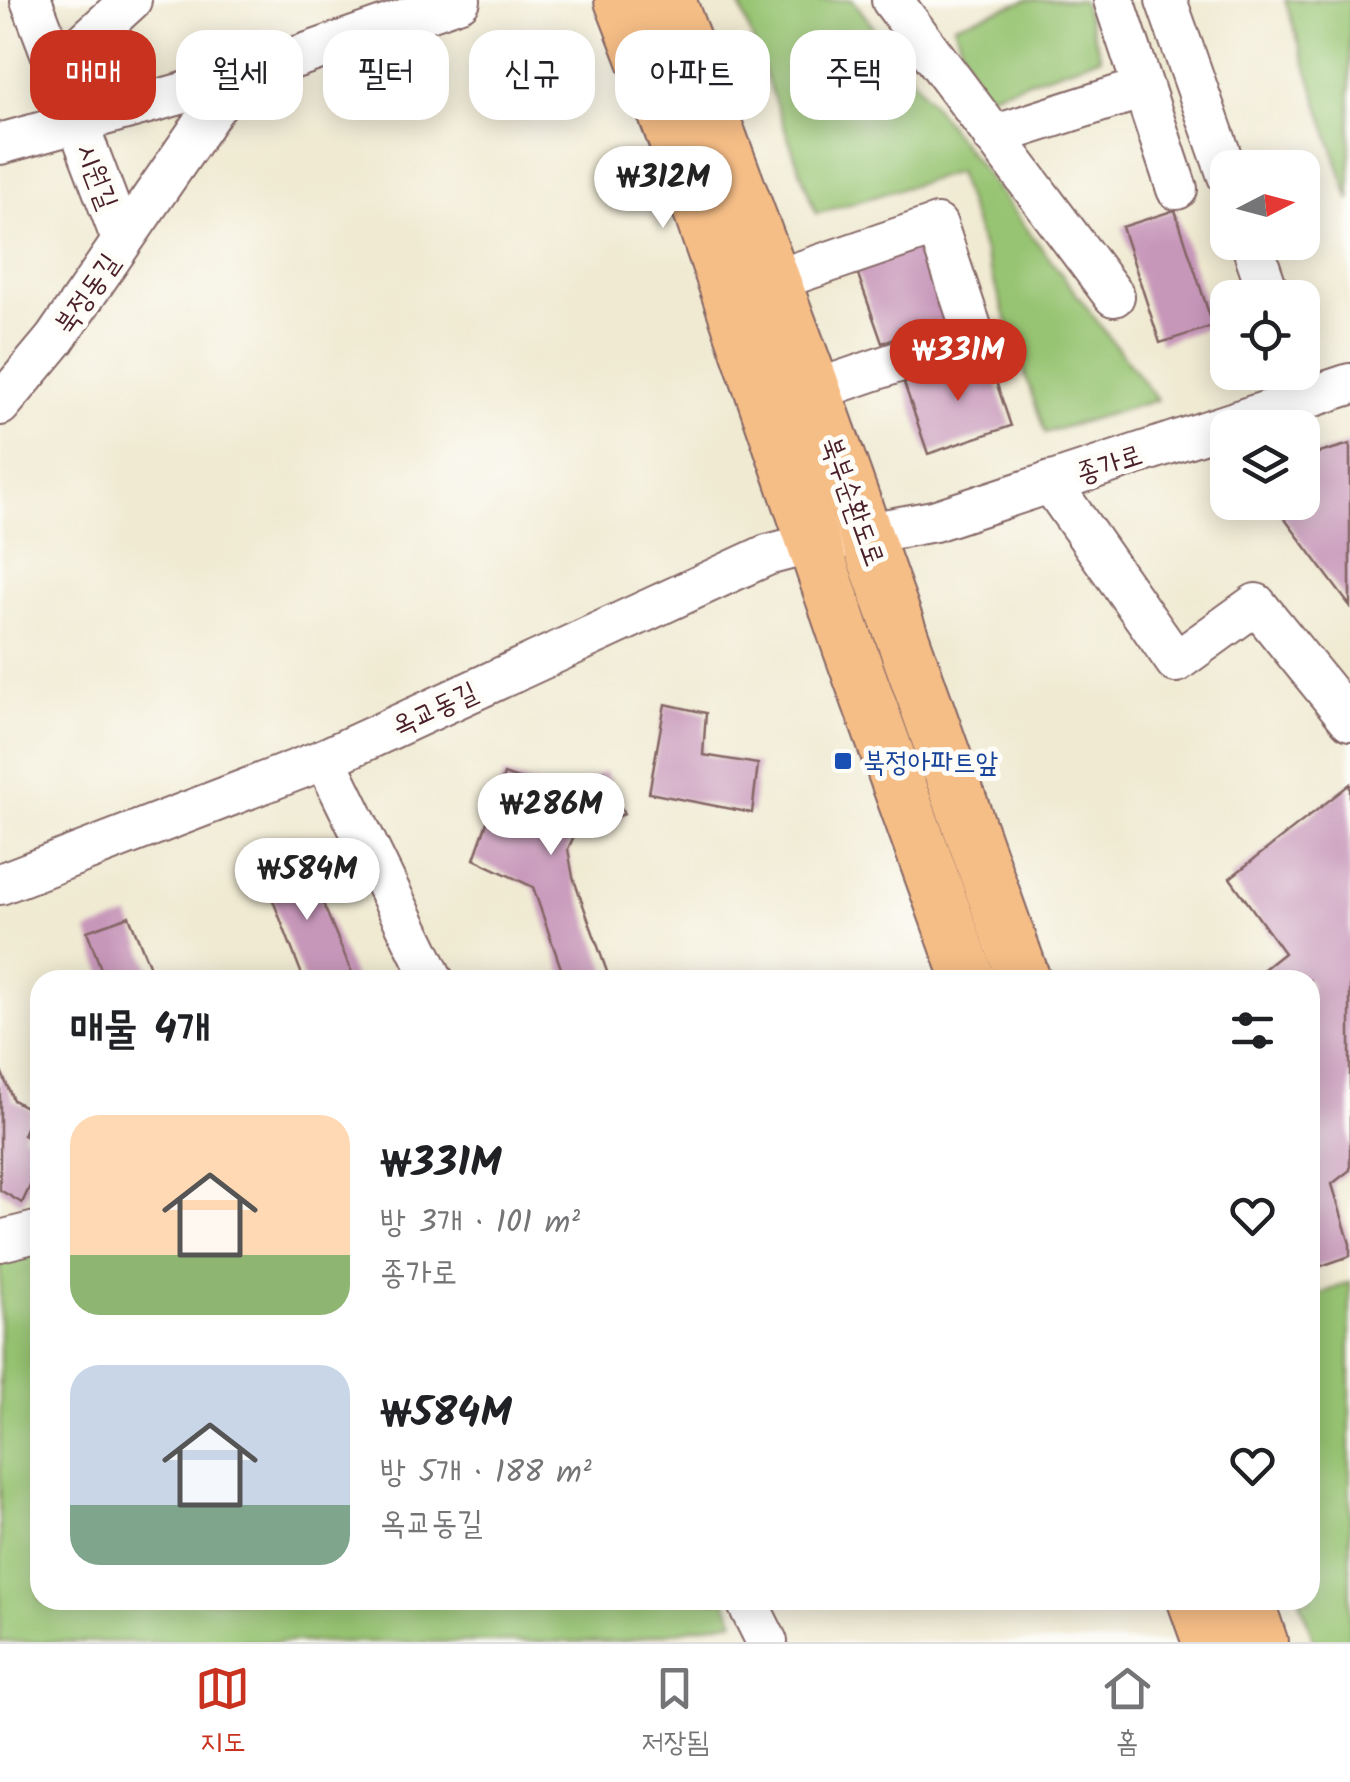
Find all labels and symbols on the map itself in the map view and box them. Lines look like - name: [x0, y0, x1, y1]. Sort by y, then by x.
- street label: 시원길: [63, 137, 129, 217]
- pin: ₩312M: [593, 146, 733, 231]
- north arrow: [1210, 150, 1320, 260]
- street label: 북정동길: [44, 245, 132, 344]
- pin: ₩331M: [888, 319, 1028, 404]
- street label: 북부순환도로: [807, 431, 896, 573]
- street label: 종가로: [1071, 434, 1149, 497]
- street label: 옥교동길: [385, 671, 485, 750]
- place label: 북정아파트앞: [863, 741, 998, 786]
- marker: 북정아파트앞: [832, 750, 854, 772]
- pin: ₩286M: [481, 773, 621, 858]
- pin: ₩584M: [237, 838, 377, 923]

